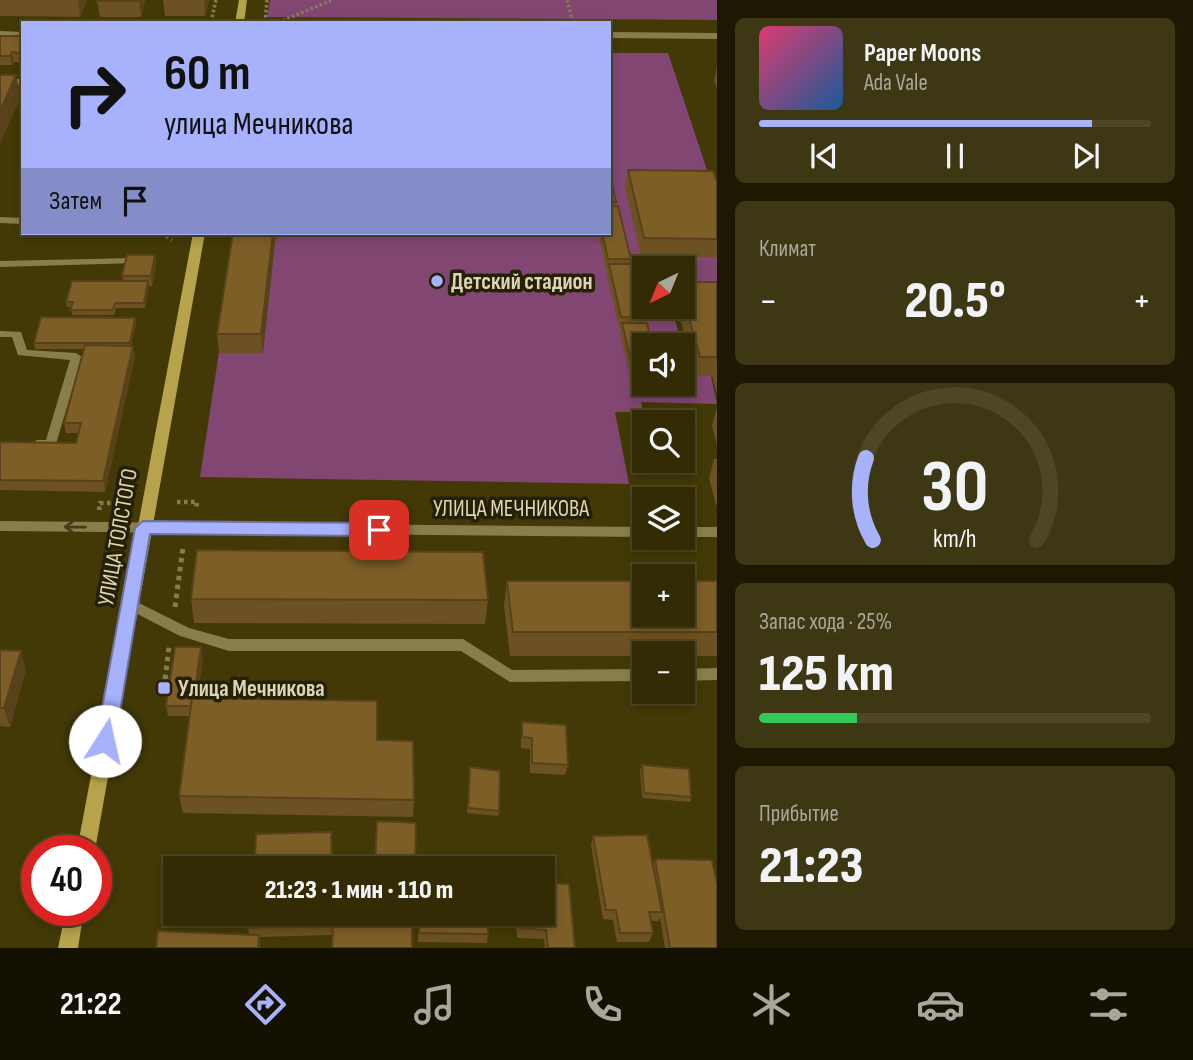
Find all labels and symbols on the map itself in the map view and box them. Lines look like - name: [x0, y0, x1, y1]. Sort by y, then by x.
- north arrow: [632, 256, 695, 318]
- place label: Детский стадион: [451, 268, 593, 296]
- marker: Детский стадион: [429, 273, 445, 289]
- street label: УЛИЦА ТОЛСТОГО: [92, 466, 144, 608]
- street label: УЛИЦА МЕЧНИКОВА: [433, 495, 589, 523]
- pin: [349, 500, 409, 560]
- one-way arrow: [63, 520, 86, 534]
- place label: Улица Мечникова: [178, 675, 325, 703]
- marker: Улица Мечникова: [156, 680, 172, 696]
- position arrow: [68, 704, 142, 778]
- speed limit sign: 40: [21, 835, 112, 926]

